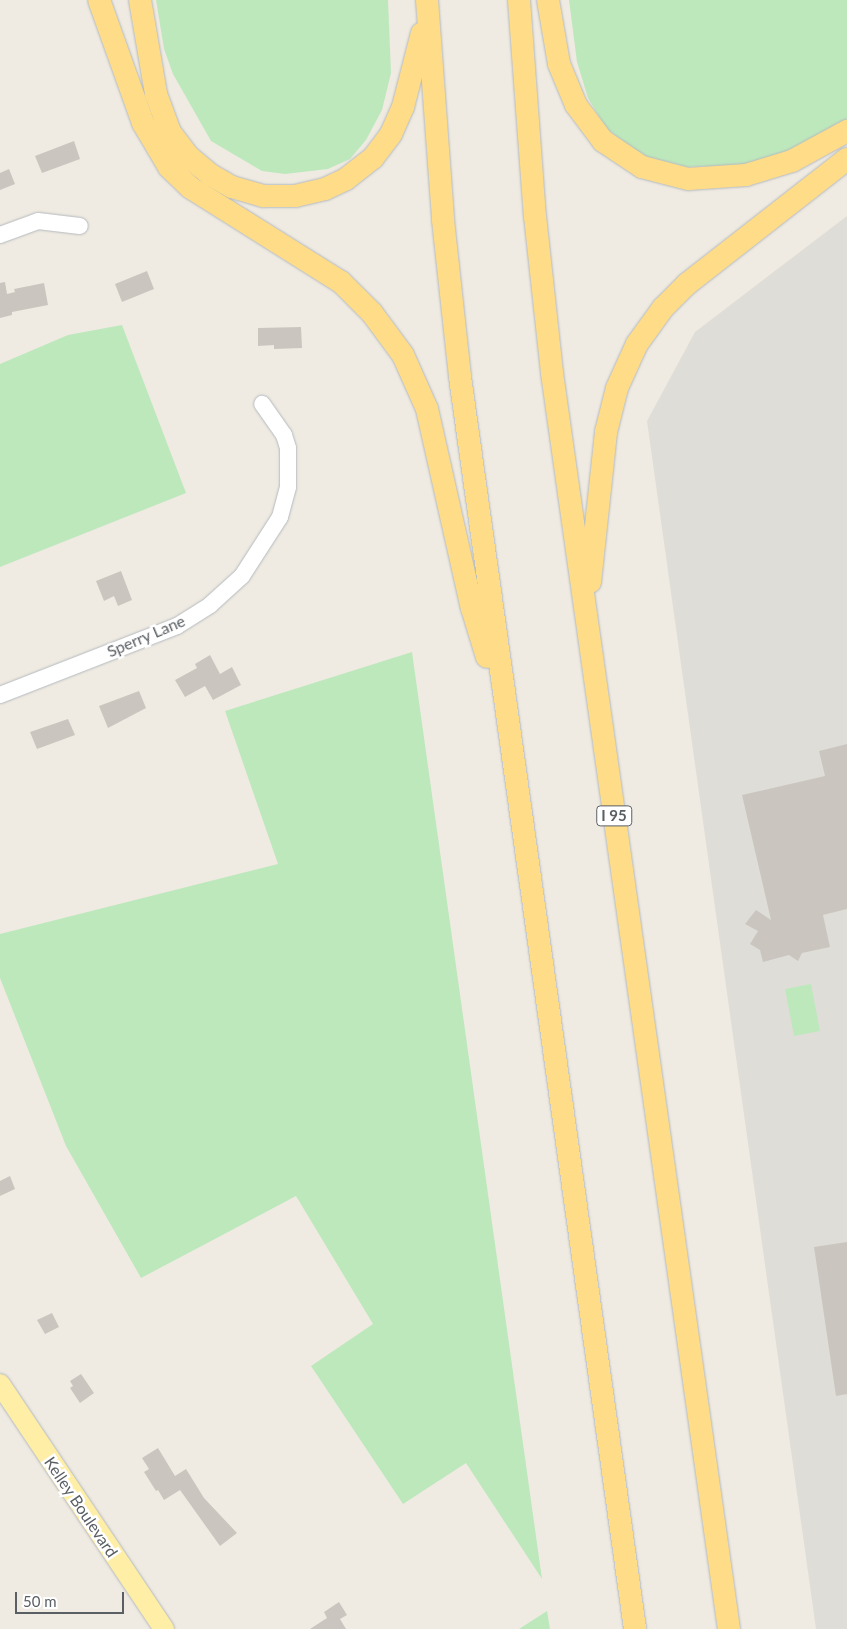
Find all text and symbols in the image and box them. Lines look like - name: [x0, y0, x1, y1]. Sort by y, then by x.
- street label: Sperry Lane: [104, 611, 188, 661]
- road number: I 95: [595, 804, 633, 828]
- street label: Kelley Boulevard: [40, 1453, 122, 1561]
- scale bar: [18, 1582, 126, 1614]
- text: 50 m: [23, 1592, 57, 1610]

